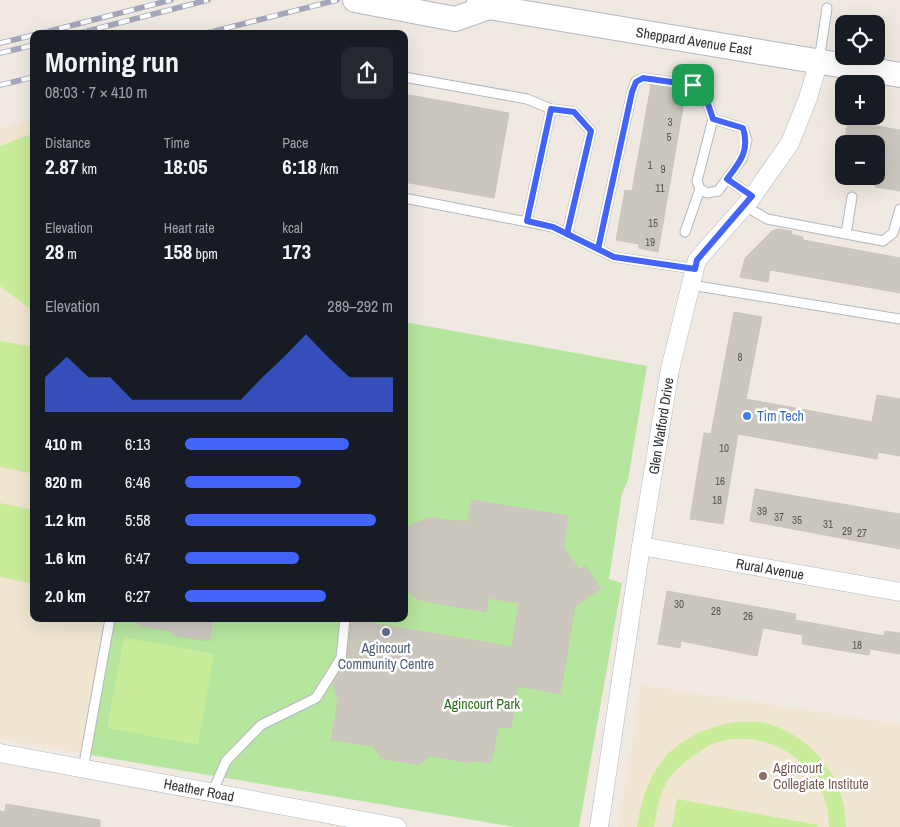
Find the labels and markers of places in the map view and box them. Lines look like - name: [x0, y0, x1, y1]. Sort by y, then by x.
- pin: [672, 64, 714, 106]
- place label: Tim Tech: [757, 407, 804, 425]
- marker: Tim Tech: [741, 410, 753, 422]
- marker: Agincourt Community Centre: [380, 626, 392, 638]
- place label: Agincourt Community Centre: [338, 639, 434, 673]
- place label: Agincourt Collegiate Institute: [772, 759, 869, 793]
- marker: Agincourt Collegiate Institute: [757, 770, 769, 782]

